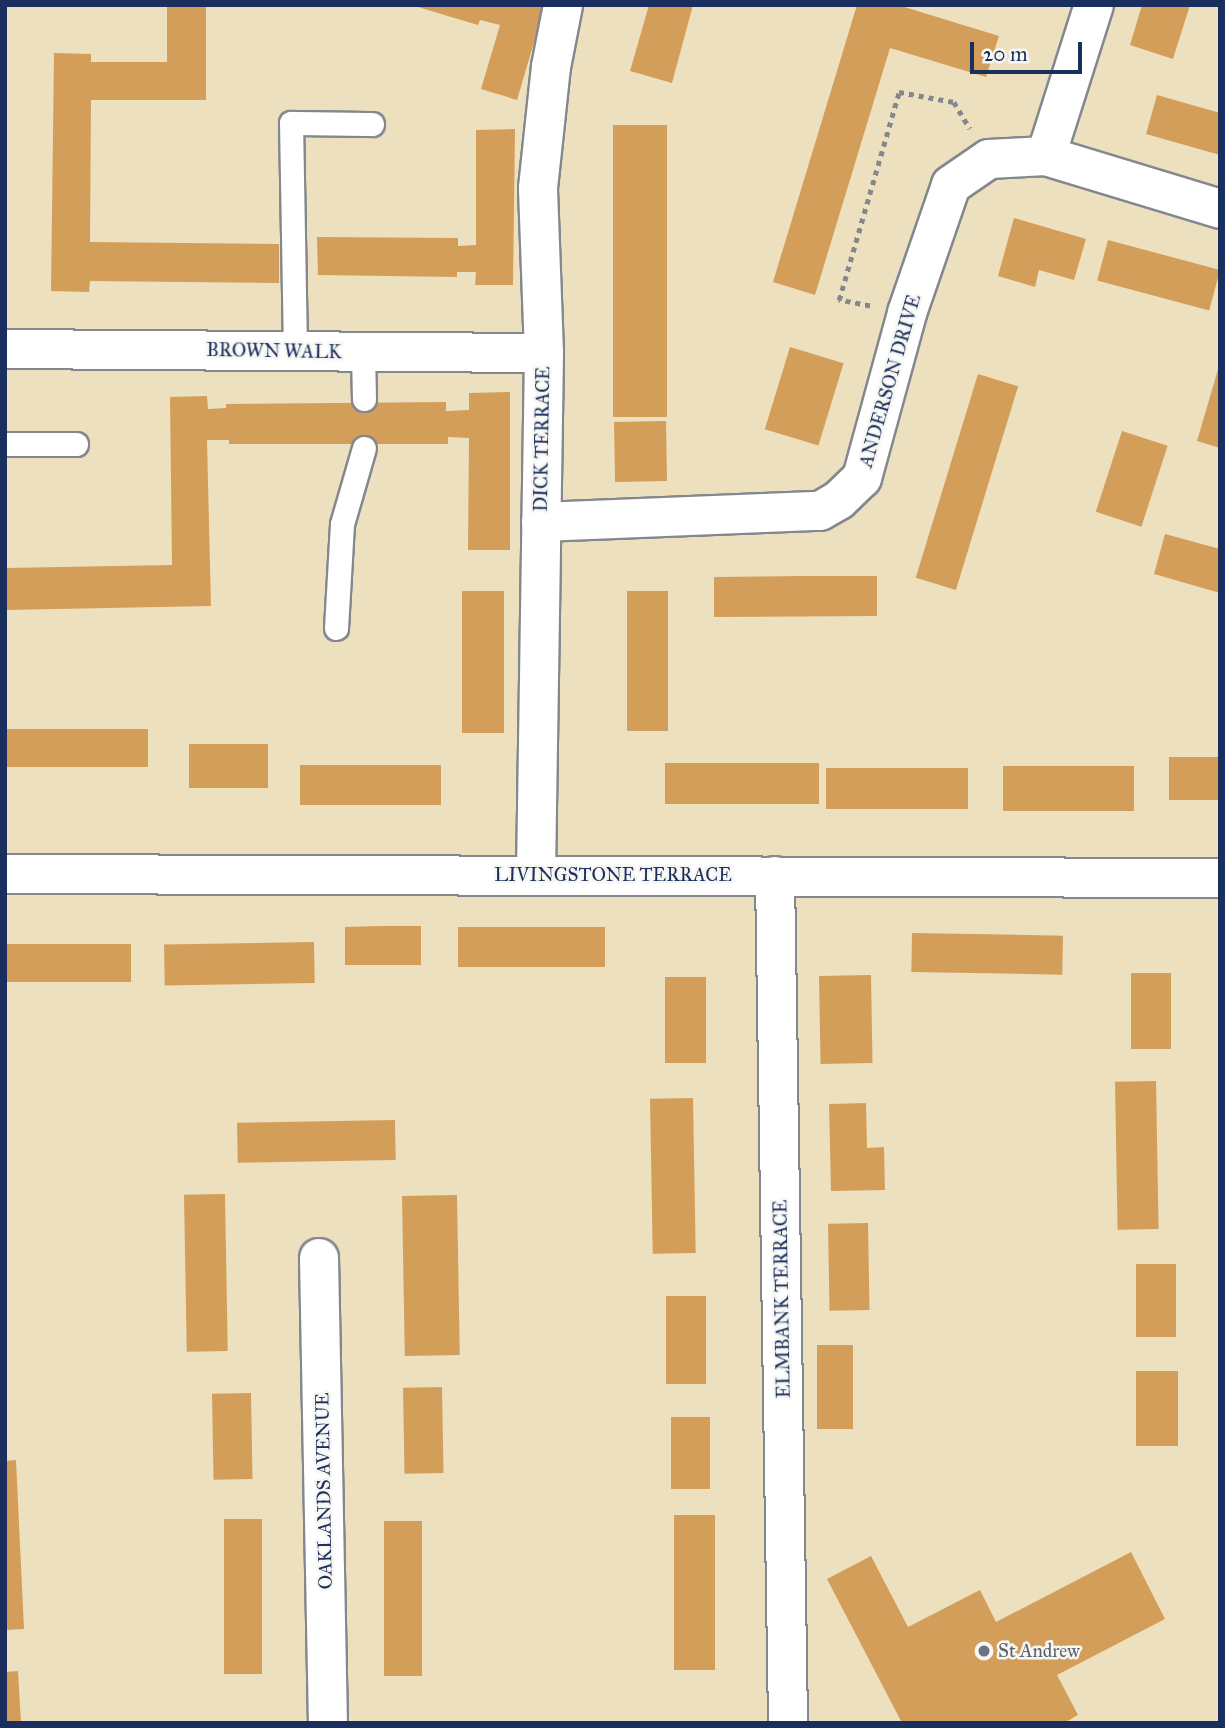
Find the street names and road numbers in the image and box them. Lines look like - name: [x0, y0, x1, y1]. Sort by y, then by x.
- street label: ANDERSON DRIVE: [854, 292, 926, 470]
- street label: BROWN WALK: [206, 338, 342, 364]
- street label: DICK TERRACE: [529, 366, 555, 512]
- street label: LIVINGSTONE TERRACE: [494, 864, 732, 886]
- street label: ELMBANK TERRACE: [769, 1200, 795, 1398]
- street label: OAKLANDS AVENUE: [311, 1392, 337, 1590]

